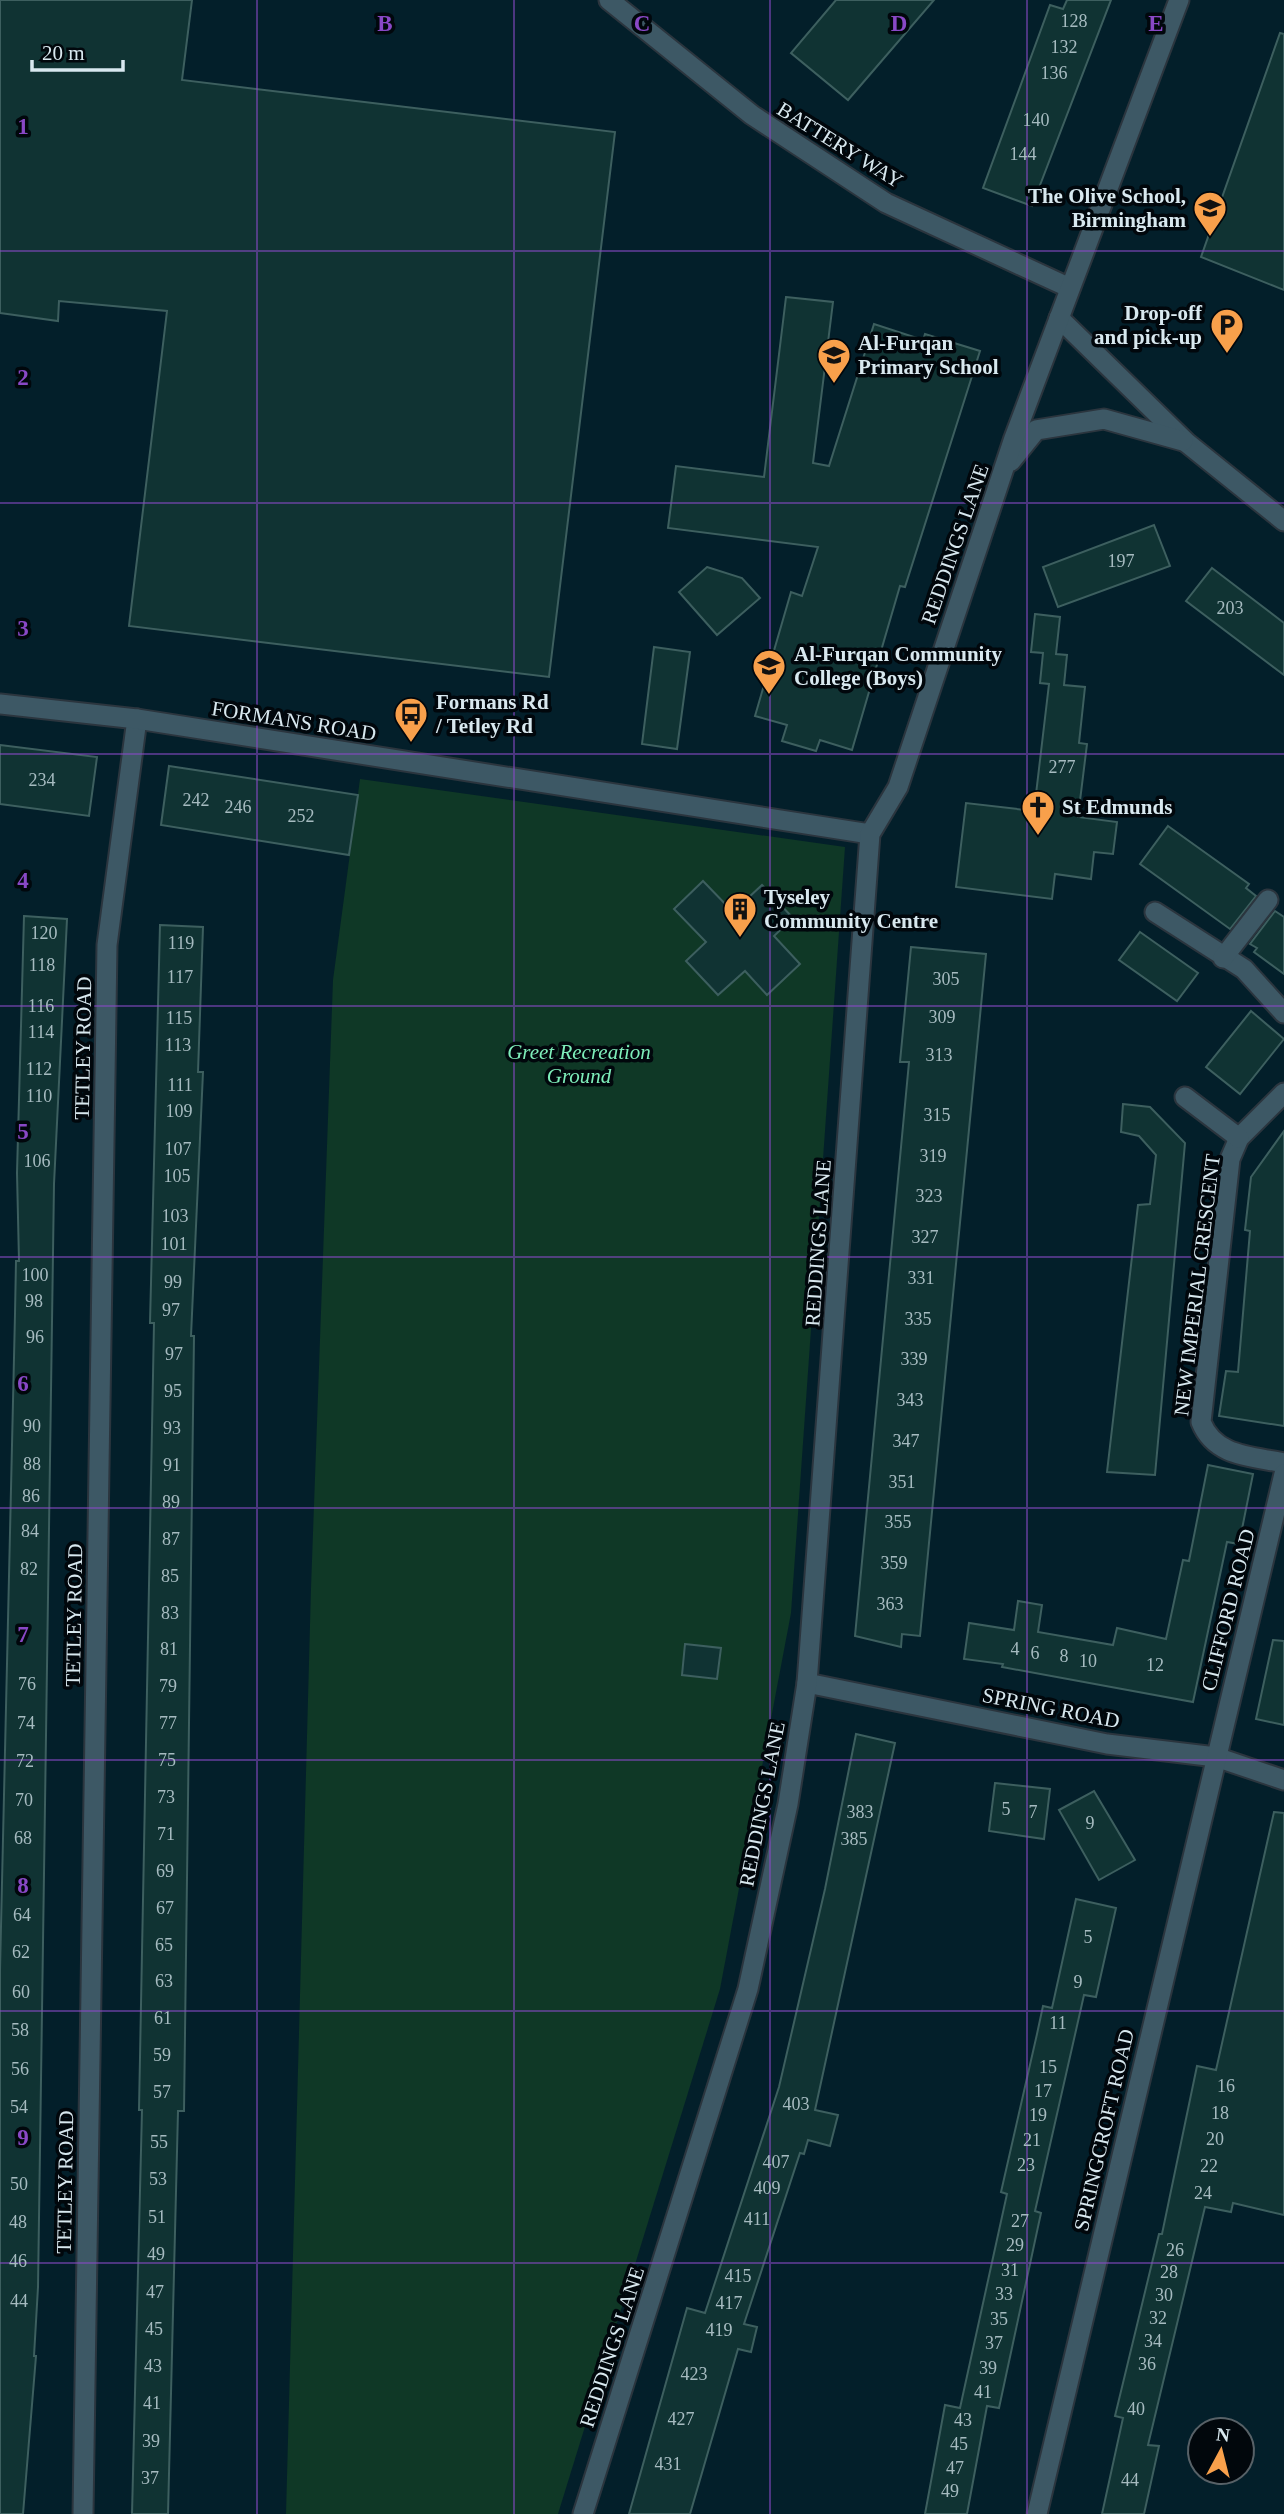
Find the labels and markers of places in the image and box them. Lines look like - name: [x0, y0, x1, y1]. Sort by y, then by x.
- place label: The Olive School, Birmingham: [1028, 184, 1187, 232]
- school or university icon: The Olive School, Birmingham: [1191, 189, 1229, 238]
- place label: Drop-off and pick-up: [1094, 301, 1203, 349]
- parking icon: Drop-off and pick-up: [1208, 306, 1246, 355]
- place label: Al-Furqan Primary School: [858, 331, 999, 379]
- school or university icon: Al-Furqan Primary School: [815, 336, 853, 385]
- place label: Al-Furqan Community College (Boys): [794, 642, 1002, 690]
- school or university icon: Al-Furqan Community College (Boys): [750, 647, 788, 696]
- place label: Formans Rd / Tetley Rd: [435, 690, 549, 738]
- bus stop icon: Formans Rd / Tetley Rd: [392, 695, 430, 744]
- church icon: St Edmunds: [1019, 788, 1057, 837]
- place label: St Edmunds: [1062, 795, 1172, 819]
- place label: Tyseley Community Centre: [764, 885, 938, 933]
- building icon: Tyseley Community Centre: [721, 890, 759, 939]

